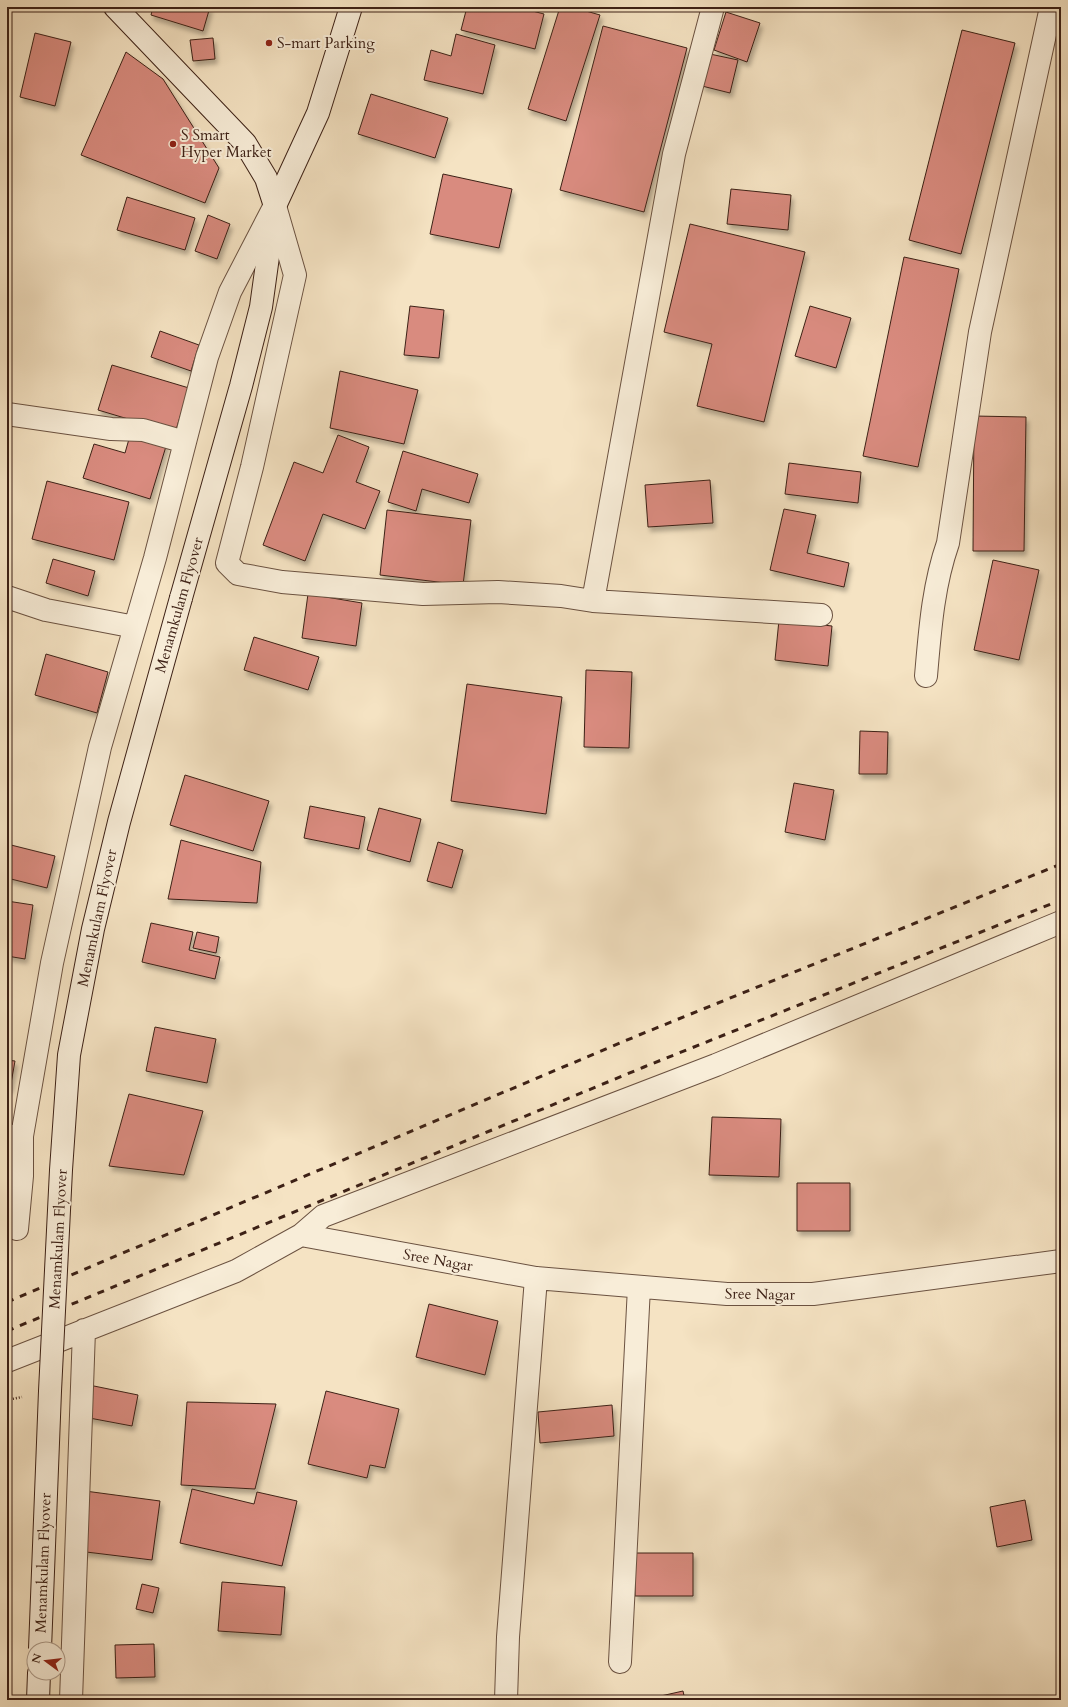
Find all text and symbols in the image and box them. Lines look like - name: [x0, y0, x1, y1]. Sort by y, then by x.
- place label: S-mart Parking: [277, 33, 375, 53]
- marker: S-mart Parking: [264, 38, 274, 48]
- place label: S Smart Hyper Market: [181, 125, 272, 162]
- marker: S Smart Hyper Market: [168, 139, 178, 149]
- street label: Menamkulam Flyover: [150, 534, 208, 675]
- street label: Menamkulam Flyover: [73, 847, 121, 989]
- street label: Menamkulam Flyover: [44, 1168, 72, 1310]
- street label: Sree Nagar: [402, 1244, 475, 1276]
- street label: Sree Nagar: [725, 1283, 796, 1305]
- street label: Menamkulam Flyover: [31, 1492, 55, 1633]
- north arrow: [26, 1641, 66, 1681]
- text: N: [28, 1652, 45, 1665]

